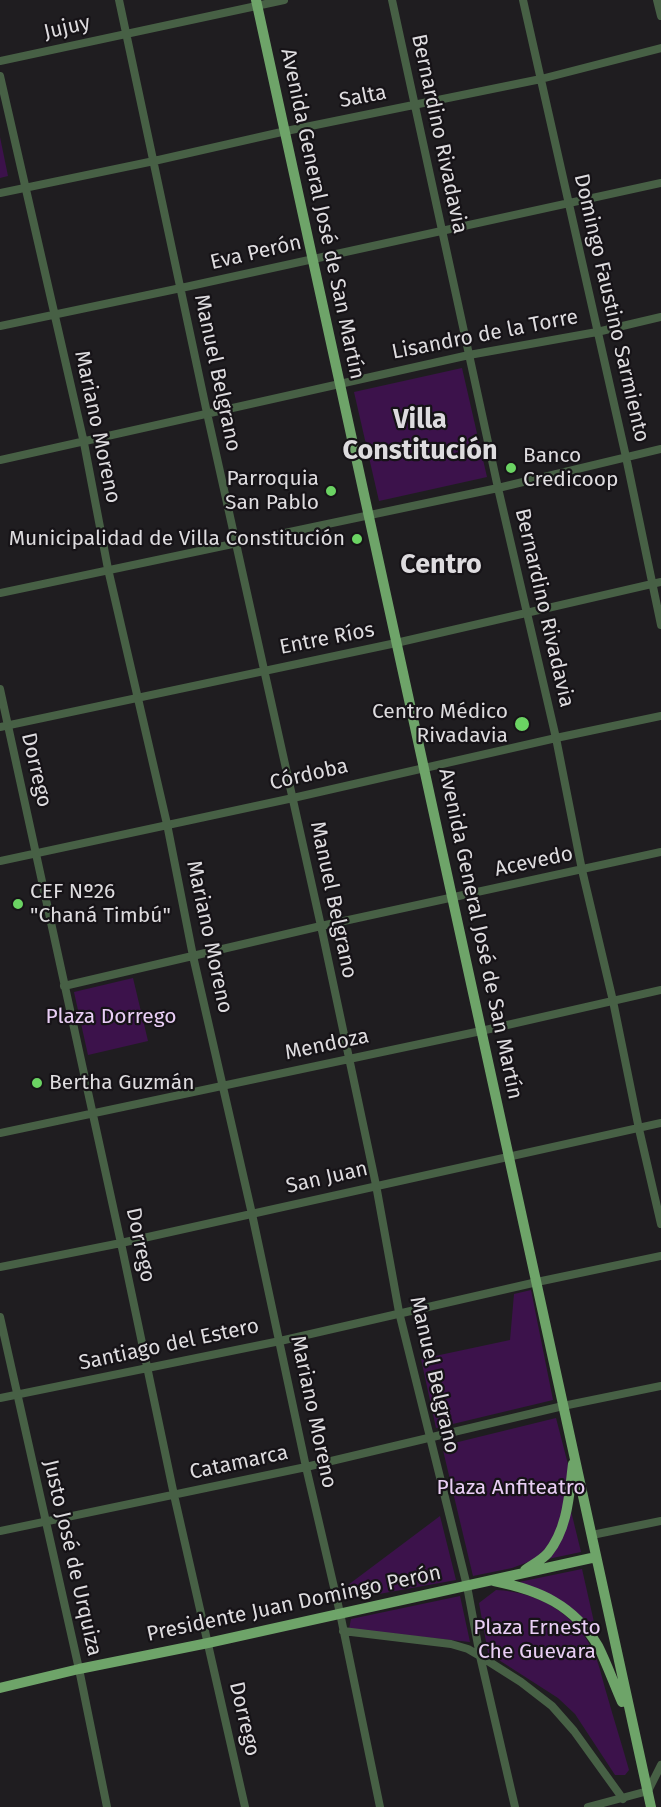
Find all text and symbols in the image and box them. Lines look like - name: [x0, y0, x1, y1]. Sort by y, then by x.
- street label: Jujuy: [41, 10, 93, 46]
- street label: Bernardino Rivadavia: [406, 32, 472, 236]
- street label: Avenida General José de San Martín: [275, 46, 369, 382]
- street label: Salta: [337, 80, 389, 114]
- street label: Domingo Faustino Sarmiento: [568, 171, 654, 445]
- street label: Eva Perón: [208, 230, 304, 276]
- street label: Manuel Belgrano: [188, 292, 246, 454]
- street label: Lisandro de la Torre: [390, 305, 580, 365]
- street label: Mariano Moreno: [69, 348, 125, 506]
- district label: Villa Constitución: [342, 404, 498, 467]
- place label: Banco Credicoop: [523, 443, 618, 493]
- marker: Banco Credicoop: [504, 461, 518, 475]
- place label: Parroquia San Pablo: [225, 466, 319, 516]
- marker: Parroquia San Pablo: [324, 484, 338, 498]
- street label: Bernardino Rivadavia: [509, 506, 579, 710]
- place label: Municipalidad de Villa Constitución: [9, 526, 345, 552]
- marker: Municipalidad de Villa Constitución: [350, 532, 364, 546]
- district label: Centro: [400, 549, 482, 581]
- street label: Entre Ríos: [277, 617, 377, 661]
- place label: Centro Médico Rivadavia: [372, 699, 508, 749]
- marker: Centro Médico Rivadavia: [513, 715, 531, 733]
- street label: Dorrego: [15, 730, 57, 810]
- street label: Córdoba: [267, 754, 351, 796]
- street label: Avenida General José de San Martín: [433, 766, 527, 1102]
- street label: Manuel Belgrano: [304, 819, 362, 981]
- street label: Acevedo: [492, 841, 576, 883]
- street label: Mariano Moreno: [181, 858, 237, 1016]
- place label: CEF Nº26 "Chaná Timbú": [30, 879, 171, 929]
- marker: CEF Nº26 "Chaná Timbú": [11, 897, 25, 911]
- park label: Plaza Dorrego: [46, 1004, 176, 1030]
- street label: Mendoza: [283, 1024, 371, 1066]
- place label: Bertha Guzmán: [49, 1070, 195, 1096]
- marker: Bertha Guzmán: [30, 1076, 44, 1090]
- street label: San Juan: [284, 1156, 370, 1200]
- street label: Dorrego: [120, 1205, 160, 1285]
- street label: Manuel Belgrano: [404, 1294, 464, 1456]
- street label: Santiago del Estero: [77, 1314, 261, 1376]
- street label: Mariano Moreno: [285, 1333, 341, 1491]
- street label: Catamarca: [187, 1440, 291, 1486]
- street label: Justo José de Urquiza: [37, 1457, 107, 1659]
- park label: Plaza Anfiteatro: [437, 1475, 585, 1501]
- street label: Presidente Juan Domingo Perón: [144, 1560, 444, 1648]
- park label: Plaza Ernesto Che Guevara: [473, 1615, 601, 1665]
- street label: Dorrego: [223, 1679, 265, 1759]

